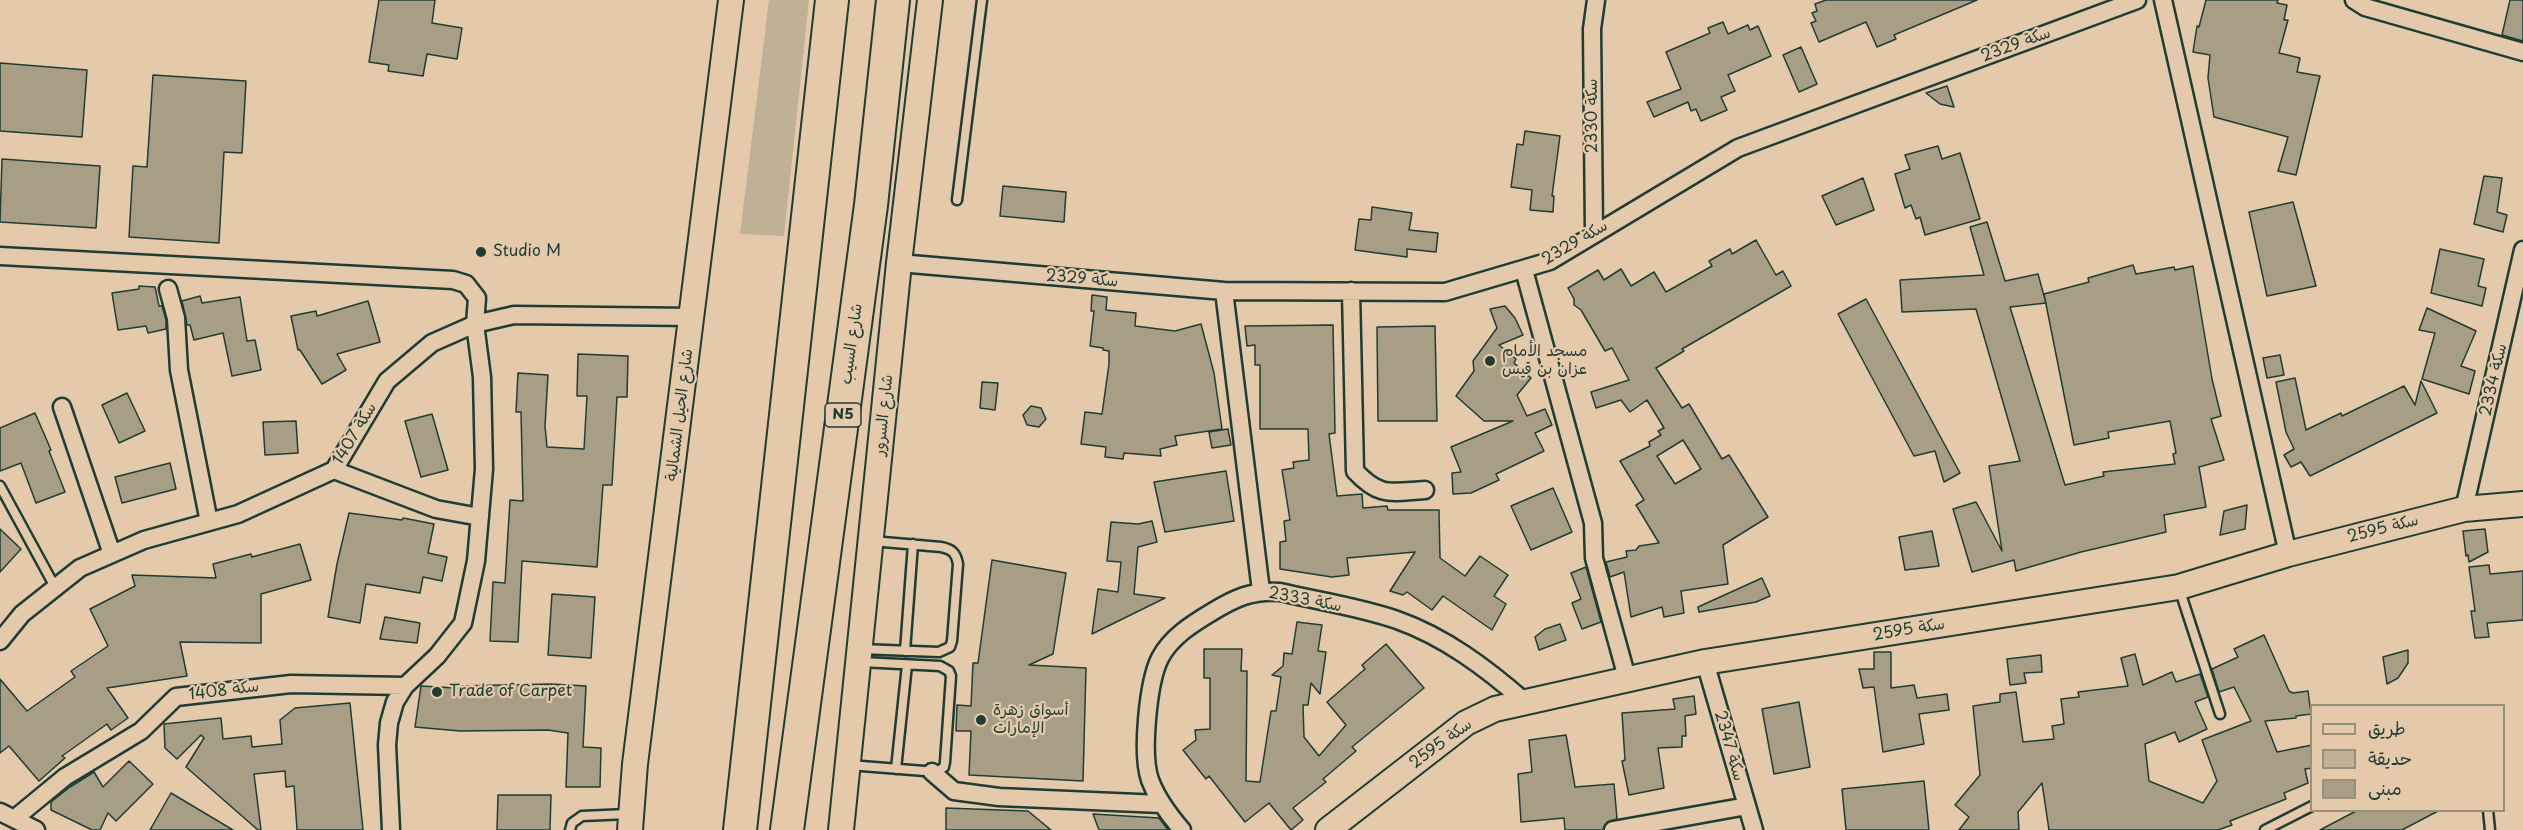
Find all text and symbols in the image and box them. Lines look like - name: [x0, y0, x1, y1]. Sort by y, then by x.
- street label: سكة 2329: [1978, 24, 2054, 66]
- street label: سكة 2330: [1583, 79, 1603, 153]
- street label: سكة 2329: [1539, 216, 1611, 270]
- place label: Studio M: [493, 242, 561, 262]
- marker: Studio M: [474, 245, 488, 259]
- street label: سكة 2329: [1045, 266, 1119, 292]
- street label: شارع السيب: [837, 302, 867, 386]
- place label: مسجد الأمام عزان بن قيس: [1502, 342, 1587, 380]
- street label: سكة 2334: [2476, 342, 2512, 418]
- street label: شارع الحيل الشمالية: [662, 348, 698, 482]
- marker: مسجد الأمام عزان بن قيس: [1483, 354, 1497, 368]
- street label: شارع السرور: [870, 374, 898, 456]
- street label: سكة 1407: [329, 400, 381, 468]
- road number: N5: [825, 403, 861, 427]
- street label: سكة 2595: [2345, 511, 2421, 547]
- street label: سكة 2333: [1267, 584, 1343, 616]
- street label: سكة 2595: [1872, 615, 1946, 645]
- street label: سكة 1408: [188, 677, 260, 705]
- place label: Trade of Carpet: [449, 682, 572, 702]
- marker: Trade of Carpet: [430, 685, 444, 699]
- place label: أسواق زهرة الإمارات: [993, 701, 1068, 739]
- legend: [2310, 704, 2505, 812]
- street label: سكة 2347: [1710, 709, 1748, 783]
- marker: أسواق زهرة الإمارات: [974, 713, 988, 727]
- text: طريق: [2368, 714, 2406, 741]
- street label: سكة 2595: [1406, 715, 1476, 773]
- text: حديقة: [2368, 744, 2412, 771]
- text: مبنى: [2368, 774, 2402, 801]

